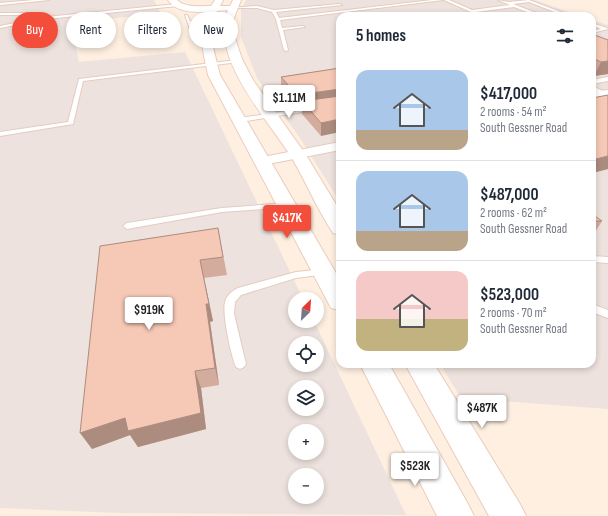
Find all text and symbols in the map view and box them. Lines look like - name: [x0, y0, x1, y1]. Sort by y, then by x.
- chip: Buy: [12, 12, 58, 48]
- chip: Rent: [66, 12, 116, 48]
- chip: Filters: [124, 12, 181, 48]
- chip: New: [189, 12, 238, 48]
- icon: filters: [554, 25, 576, 47]
- text: 5 homes: [356, 26, 406, 46]
- text: $417,000: [480, 84, 537, 104]
- pin: $1.11M: [256, 85, 322, 119]
- icon: home: [388, 86, 436, 134]
- text: $1.11M: [272, 90, 306, 106]
- text: 2 rooms · 54 m²: [480, 104, 547, 120]
- text: South Gessner Road: [480, 120, 567, 136]
- text: $487,000: [480, 185, 539, 205]
- icon: home: [388, 187, 436, 235]
- pin: $417K: [259, 205, 315, 239]
- text: 2 rooms · 62 m²: [480, 205, 547, 221]
- text: $417K: [272, 210, 302, 226]
- text: South Gessner Road: [480, 221, 567, 237]
- text: $523,000: [480, 285, 539, 305]
- icon: home: [388, 287, 436, 335]
- north arrow: [288, 292, 324, 328]
- map controls: [288, 292, 324, 504]
- pin: $919K: [121, 297, 177, 331]
- text: $919K: [134, 302, 164, 318]
- text: 2 rooms · 70 m²: [480, 305, 547, 321]
- text: South Gessner Road: [480, 321, 567, 337]
- button: locate: [288, 336, 324, 372]
- button: layers: [288, 380, 324, 416]
- pin: $487K: [454, 395, 510, 429]
- text: $487K: [466, 400, 498, 416]
- button: +: [288, 424, 324, 460]
- pin: $523K: [387, 453, 443, 487]
- text: $523K: [400, 458, 430, 474]
- button: −: [288, 468, 324, 504]

